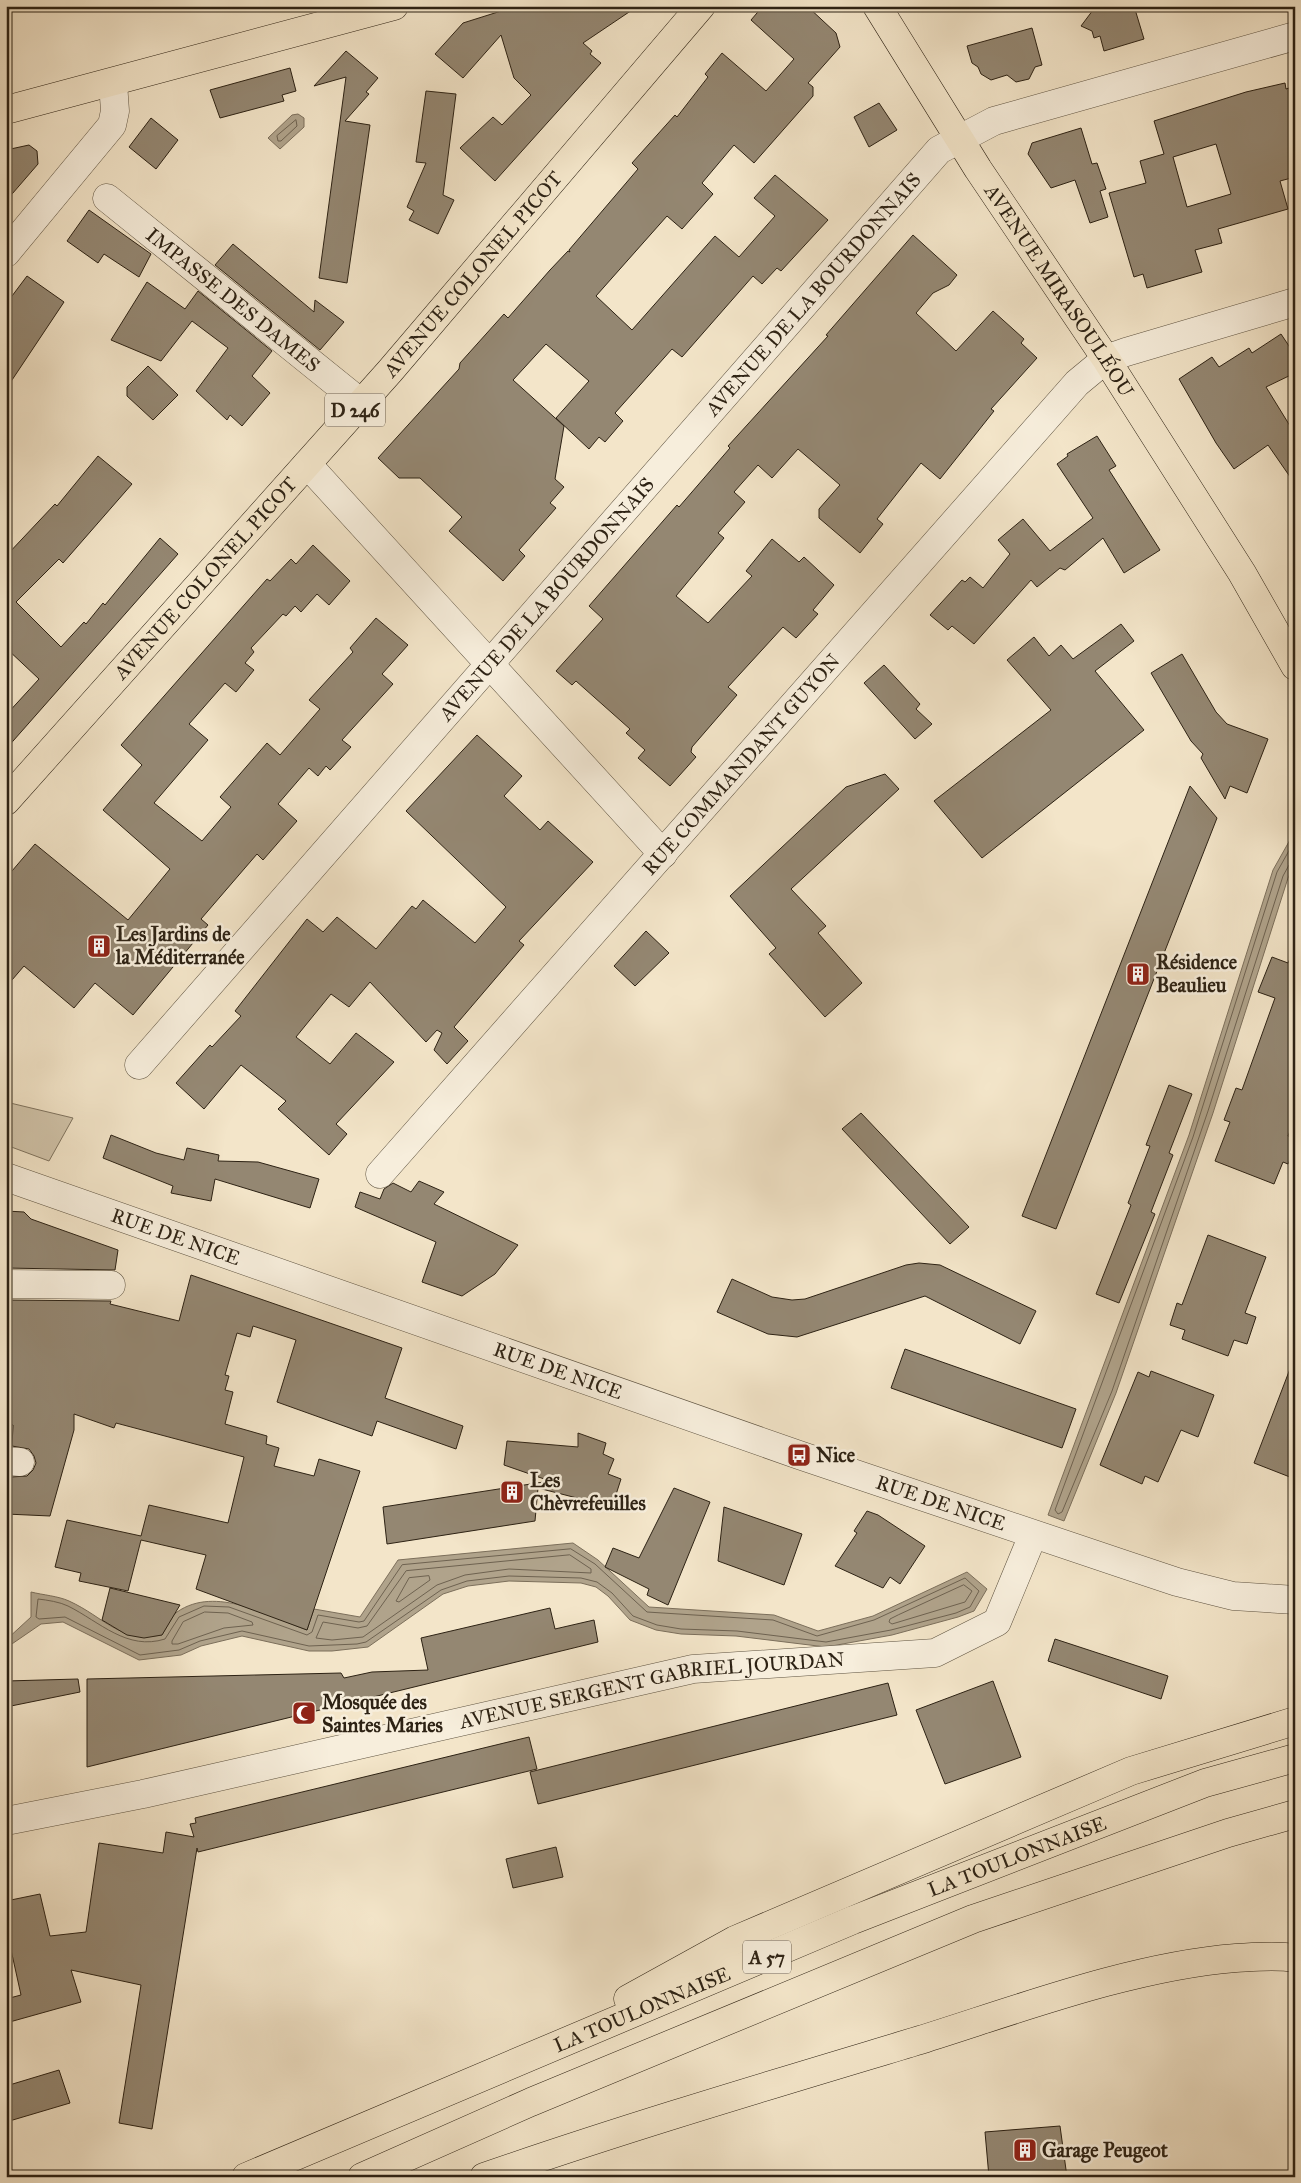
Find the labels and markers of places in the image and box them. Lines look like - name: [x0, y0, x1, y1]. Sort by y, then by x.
- place label: Les Jardins de la Méditerranée: [115, 922, 245, 969]
- building icon: Les Jardins de la Méditerranée: [86, 933, 112, 959]
- place label: Résidence Beaulieu: [1156, 950, 1238, 997]
- building icon: Résidence Beaulieu: [1125, 961, 1151, 987]
- bus stop icon: Nice: [786, 1442, 812, 1468]
- place label: Nice: [816, 1443, 856, 1467]
- place label: Les Chèvrefeuilles: [530, 1468, 646, 1515]
- building icon: Les Chèvrefeuilles: [499, 1479, 525, 1505]
- place label: Mosquée des Saintes Maries: [322, 1690, 443, 1737]
- mosque icon: Mosquée des Saintes Maries: [291, 1700, 317, 1726]
- building icon: Garage Peugeot: [1012, 2137, 1038, 2163]
- place label: Garage Peugeot: [1042, 2138, 1169, 2163]

